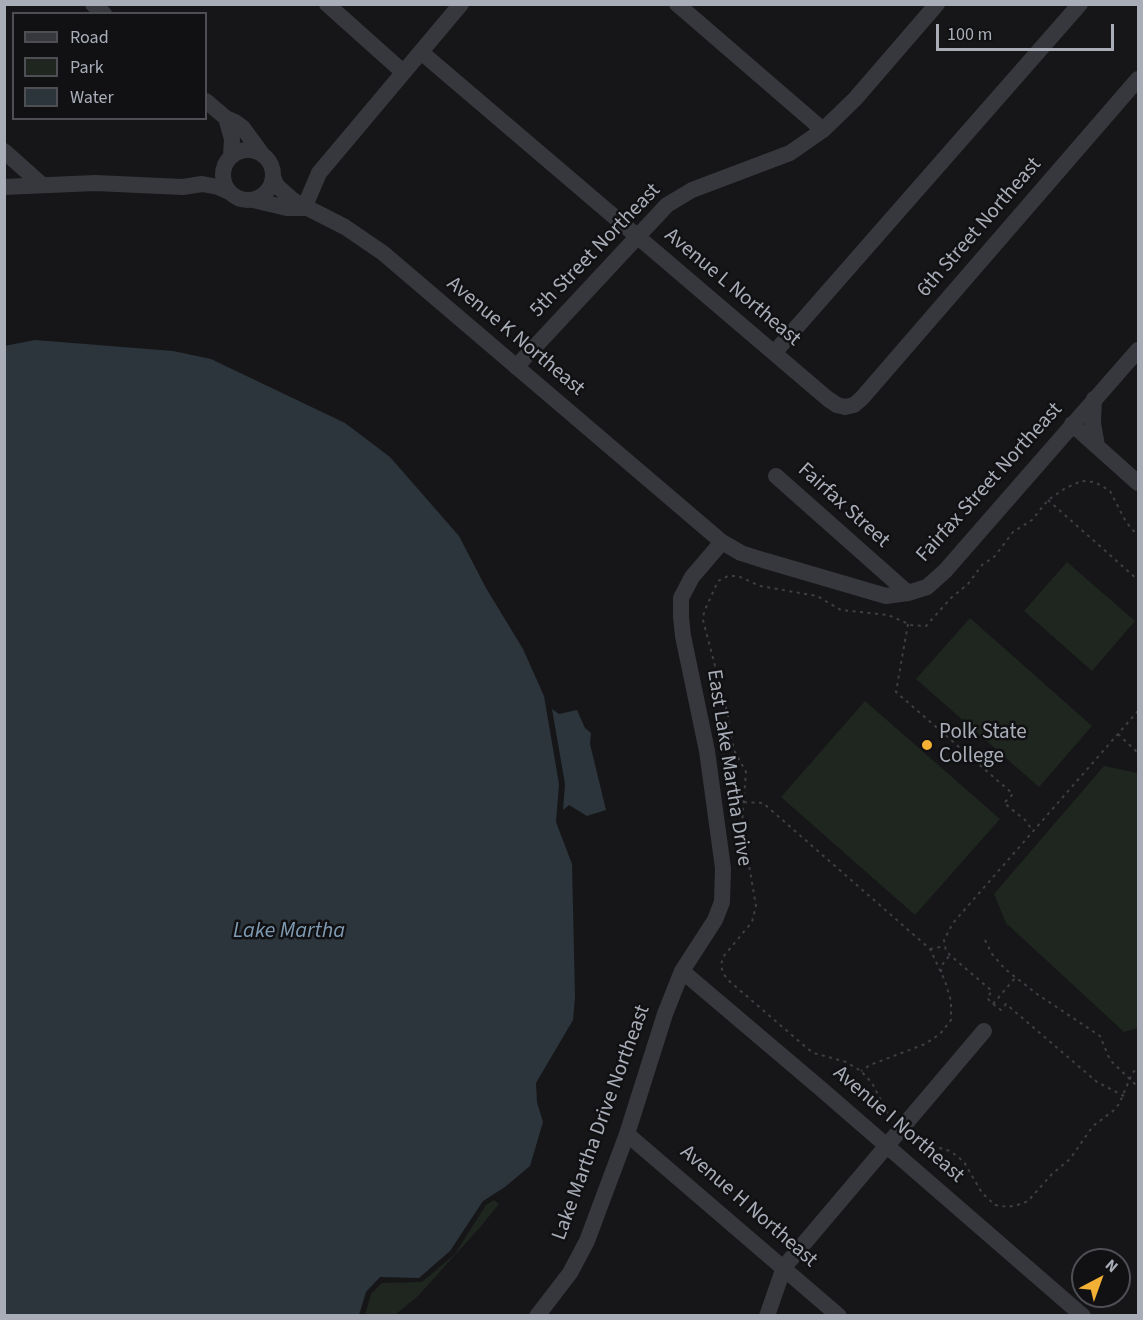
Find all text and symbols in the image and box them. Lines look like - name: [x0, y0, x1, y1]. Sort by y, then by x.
- legend: [12, 12, 207, 120]
- scale bar: [939, 12, 1118, 50]
- text: 100 m: [947, 22, 992, 47]
- text: Road: [70, 25, 109, 50]
- text: Park: [70, 55, 104, 80]
- text: Water: [70, 85, 114, 110]
- street label: 6th Street Northeast: [912, 153, 1048, 303]
- street label: 5th Street Northeast: [525, 179, 667, 323]
- street label: Avenue L Northeast: [659, 224, 805, 352]
- street label: Avenue K Northeast: [441, 272, 589, 402]
- street label: Fairfax Street Northeast: [912, 398, 1068, 568]
- street label: Fairfax Street: [792, 458, 894, 554]
- street label: East Lake Martha Drive: [700, 668, 756, 868]
- place label: Polk State College: [939, 720, 1027, 770]
- marker: Polk State College: [920, 738, 934, 752]
- water label: Lake Martha: [233, 919, 345, 945]
- street label: Lake Martha Drive Northeast: [548, 1002, 656, 1244]
- street label: Avenue I Northeast: [827, 1061, 969, 1189]
- street label: Avenue H Northeast: [674, 1140, 822, 1274]
- north arrow: [1071, 1248, 1131, 1308]
- text: N: [1100, 1254, 1123, 1278]

